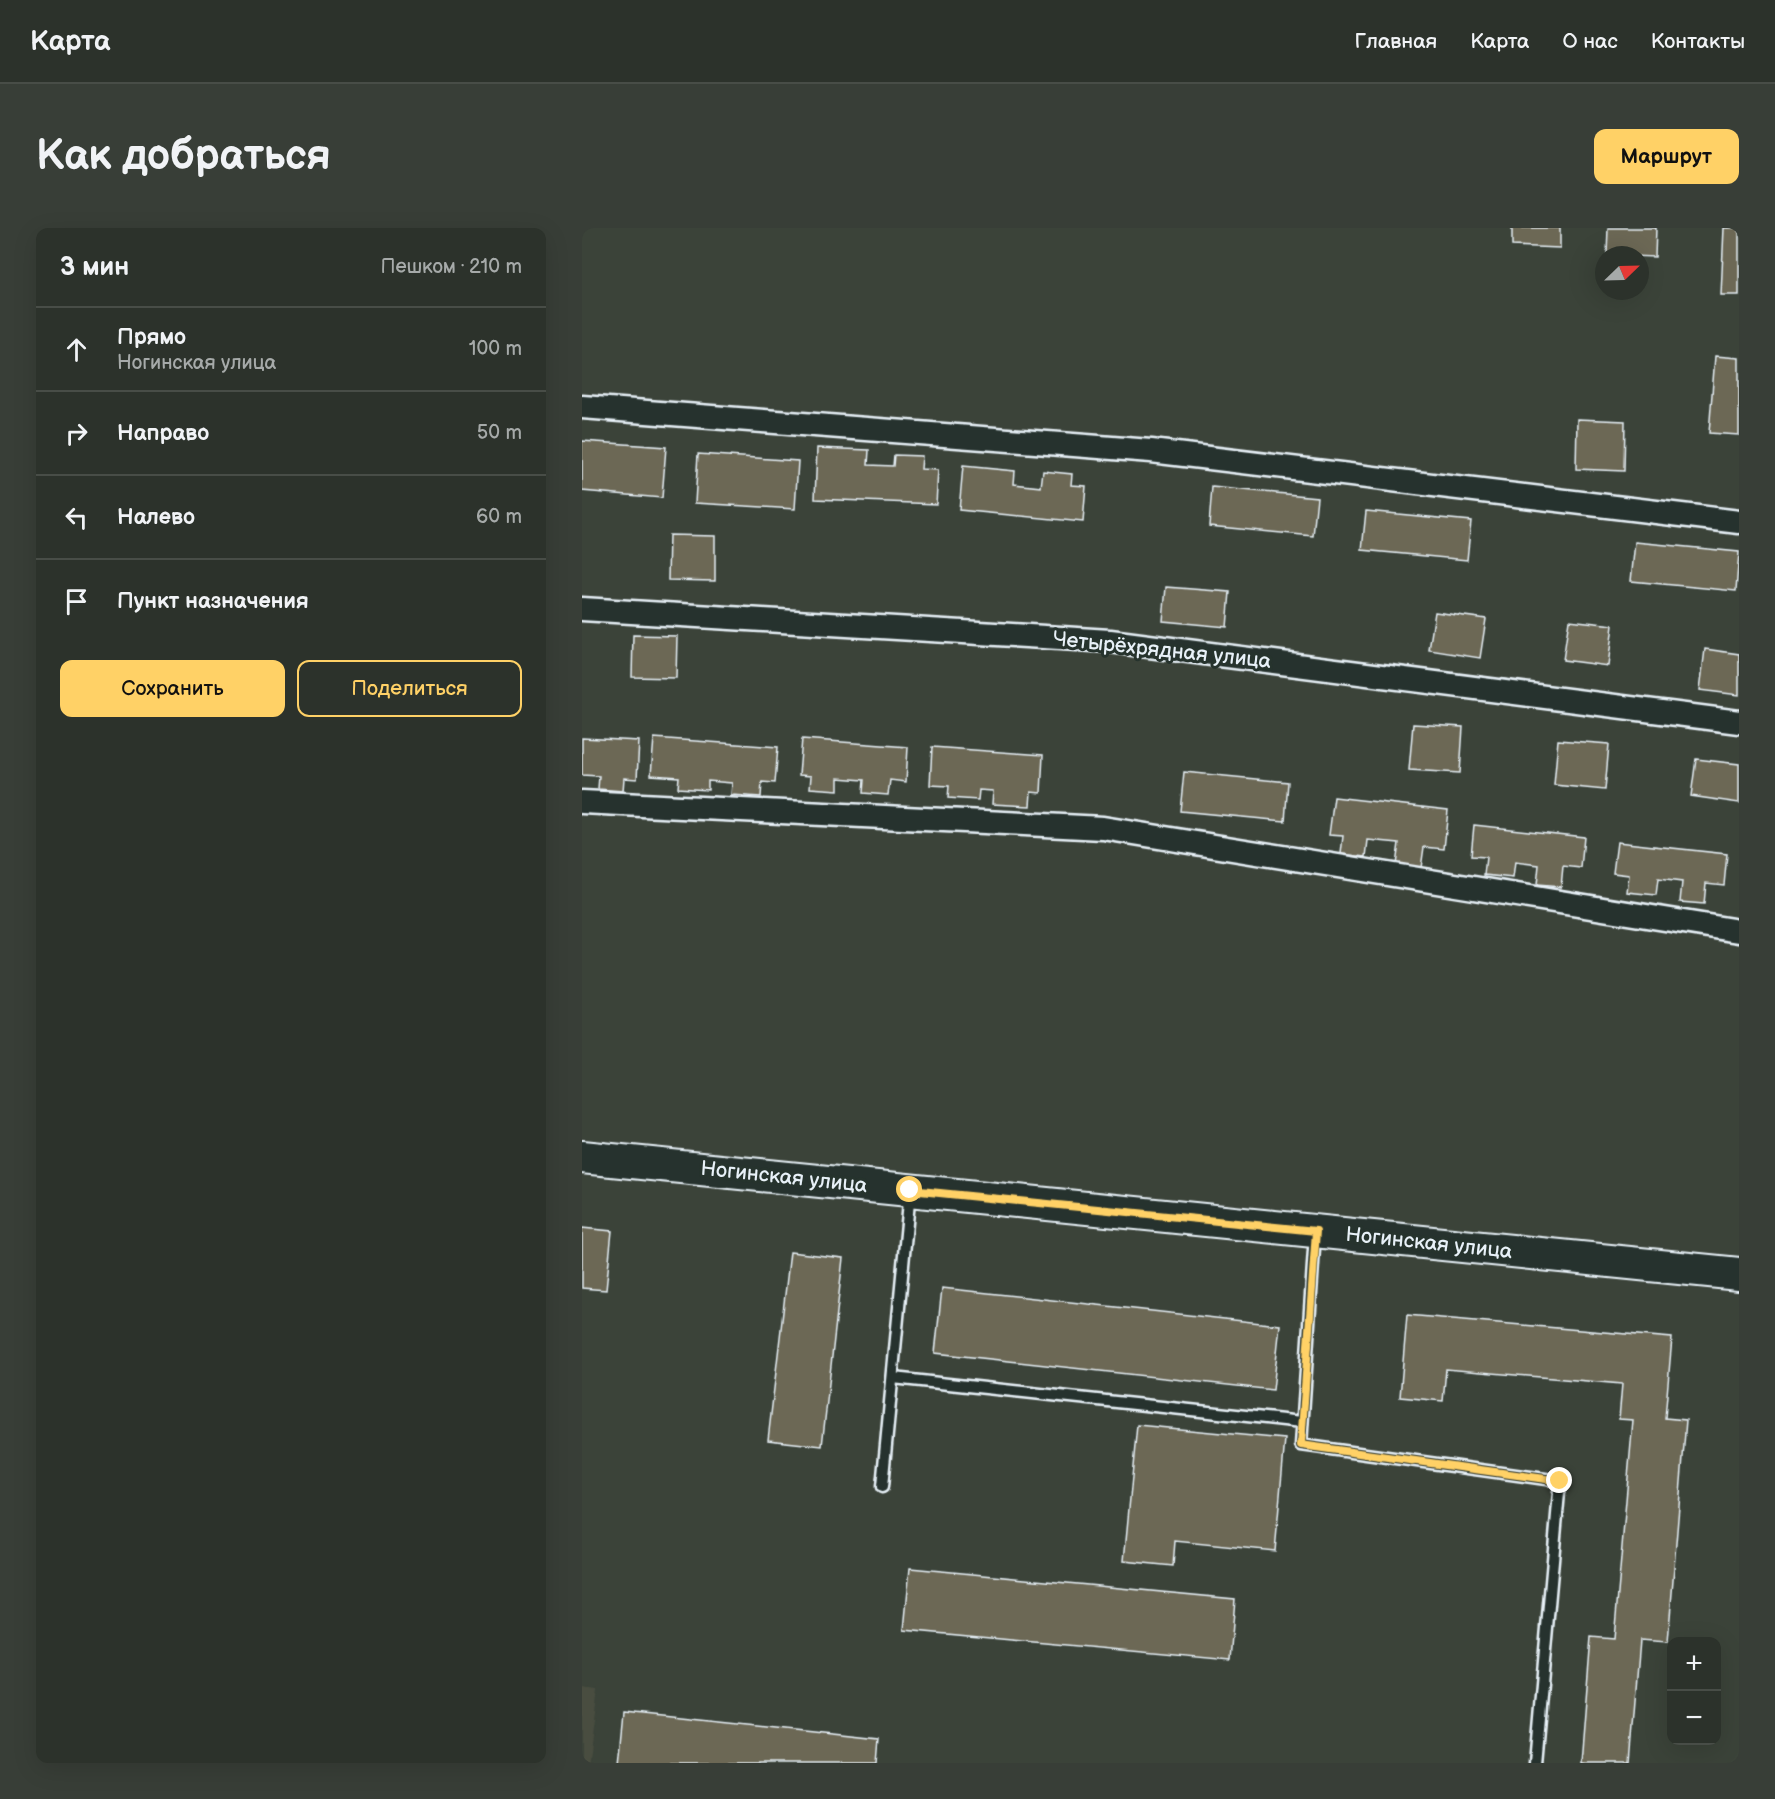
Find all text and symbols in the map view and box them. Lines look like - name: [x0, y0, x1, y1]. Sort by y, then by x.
- text: Карта: [30, 25, 110, 58]
- text: Главная: [1354, 29, 1437, 54]
- text: Карта: [1470, 29, 1529, 54]
- text: О нас: [1562, 29, 1618, 54]
- text: Контакты: [1651, 29, 1745, 54]
- button: Маршрут: [1594, 129, 1739, 184]
- text: Как добраться: [36, 131, 331, 182]
- north arrow: [1595, 246, 1649, 300]
- text: 3 мин: [60, 252, 129, 283]
- text: Пешком · 210 m: [381, 255, 522, 279]
- text: Прямо: [117, 324, 186, 351]
- icon: ahead: [60, 333, 93, 366]
- text: 100 m: [469, 337, 522, 361]
- text: Ногинская улица: [117, 351, 276, 375]
- icon: right: [60, 417, 93, 450]
- text: Направо: [117, 420, 209, 447]
- text: 50 m: [477, 421, 522, 445]
- icon: left: [60, 501, 93, 534]
- text: Налево: [117, 504, 195, 531]
- text: 60 m: [476, 505, 522, 529]
- icon: arrive: [60, 585, 93, 618]
- text: Пункт назначения: [117, 588, 309, 615]
- street label: Четырёхрядная улица: [1052, 626, 1273, 674]
- button: Сохранить: [60, 660, 285, 717]
- button: Поделиться: [297, 660, 522, 717]
- street label: Ногинская улица: [699, 1156, 869, 1198]
- route start: [896, 1176, 922, 1202]
- street label: Ногинская улица: [1344, 1222, 1514, 1264]
- route end: [1546, 1467, 1572, 1493]
- map controls: [1667, 1637, 1721, 1745]
- button: +: [1667, 1637, 1721, 1691]
- button: −: [1667, 1691, 1721, 1745]

